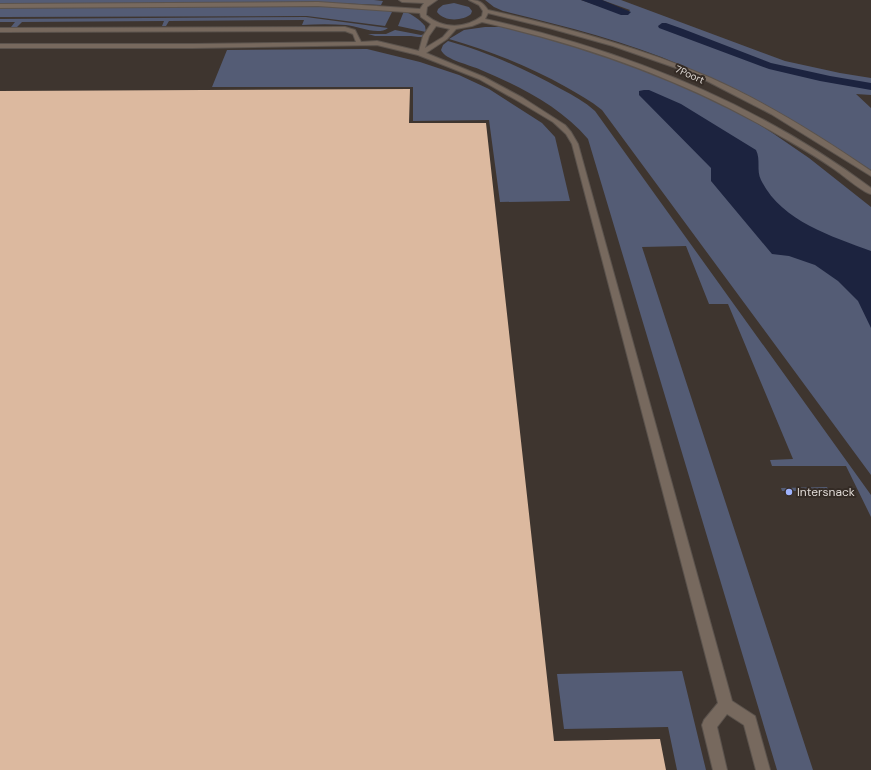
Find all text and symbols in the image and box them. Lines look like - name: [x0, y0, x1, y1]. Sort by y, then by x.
- street label: 7Poort: [673, 62, 706, 87]
- place label: Intersnack: [797, 484, 855, 500]
- marker: Intersnack: [784, 487, 794, 497]

